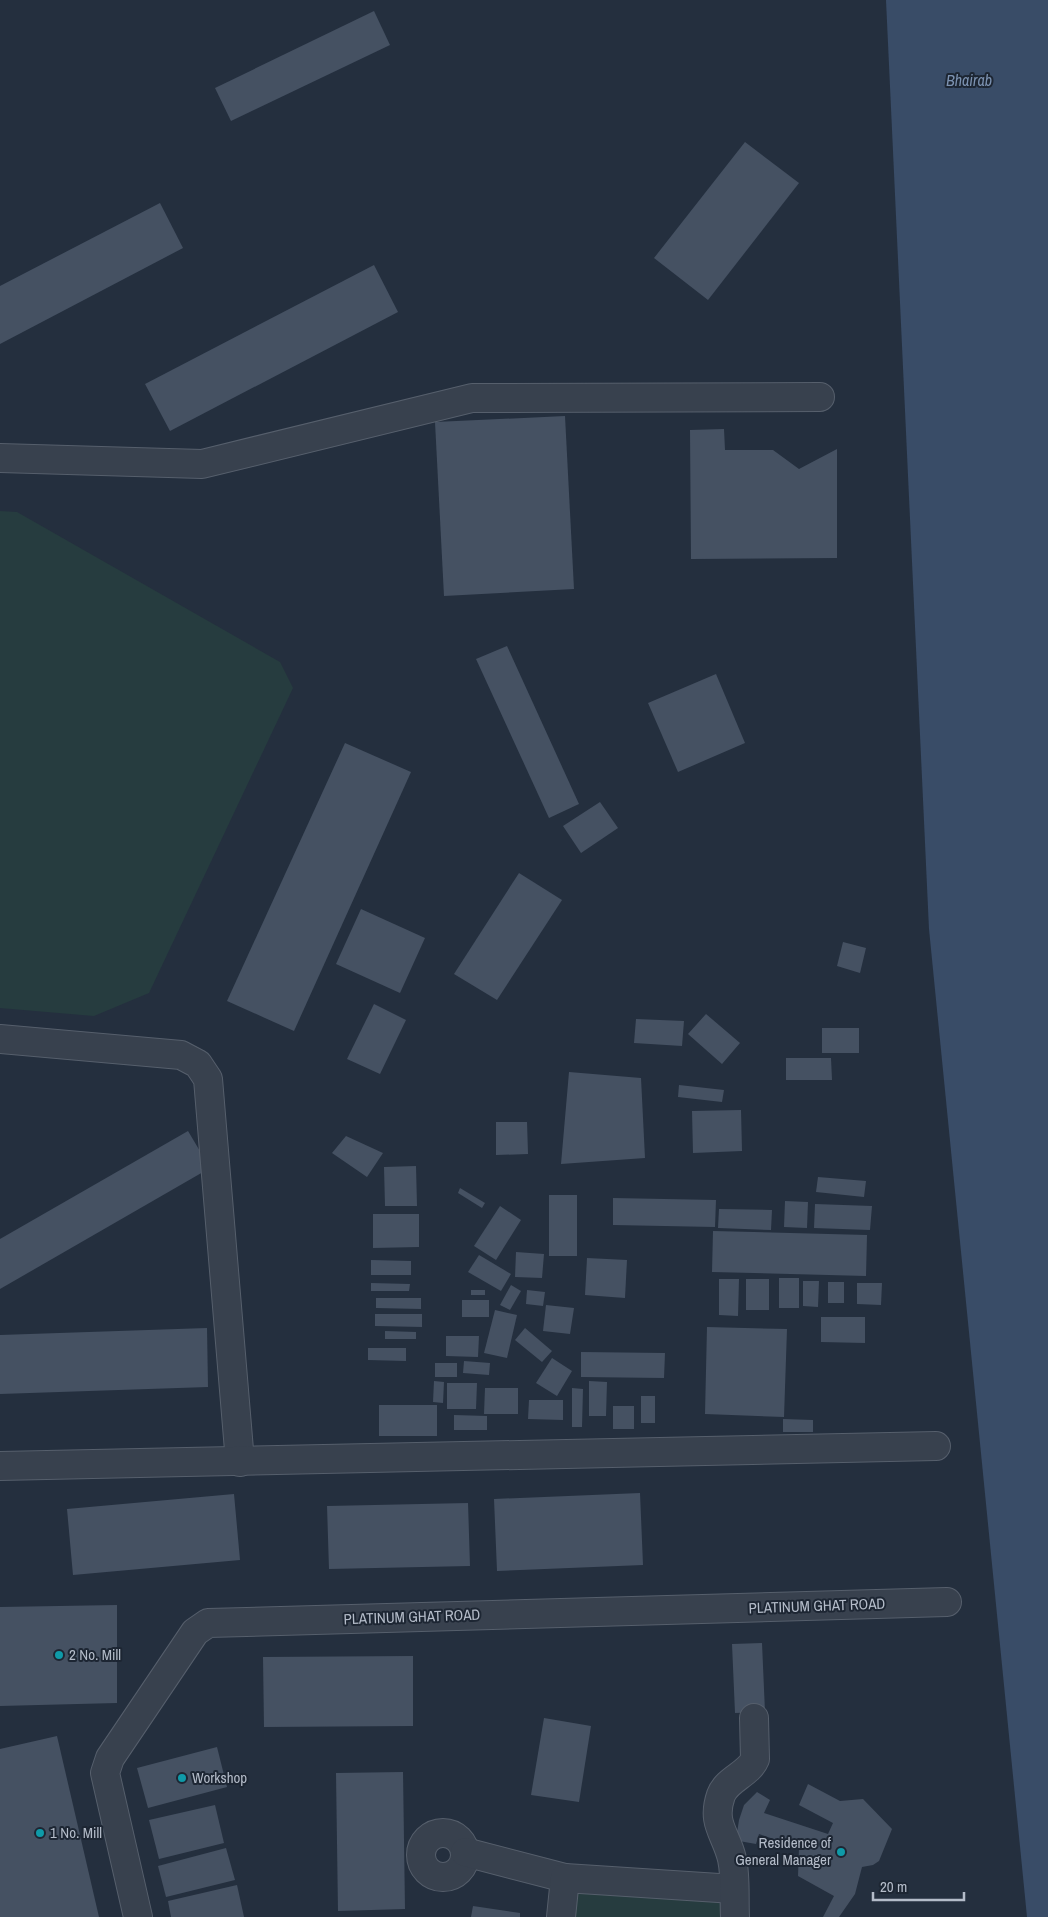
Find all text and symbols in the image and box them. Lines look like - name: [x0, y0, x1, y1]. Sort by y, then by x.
- water label: Bhairab: [946, 69, 992, 91]
- street label: PLATINUM GHAT ROAD: [748, 1593, 886, 1618]
- street label: PLATINUM GHAT ROAD: [343, 1604, 481, 1629]
- place label: 2 No. Mill: [69, 1644, 121, 1665]
- marker: 2 No. Mill: [53, 1649, 65, 1661]
- place label: Workshop: [192, 1767, 247, 1788]
- marker: Workshop: [176, 1772, 188, 1784]
- place label: 1 No. Mill: [50, 1822, 102, 1843]
- marker: 1 No. Mill: [34, 1827, 46, 1839]
- place label: Residence of General Manager: [735, 1832, 832, 1870]
- marker: Residence of General Manager: [835, 1846, 847, 1858]
- scale bar: [873, 1870, 964, 1902]
- text: 20 m: [880, 1876, 907, 1897]

